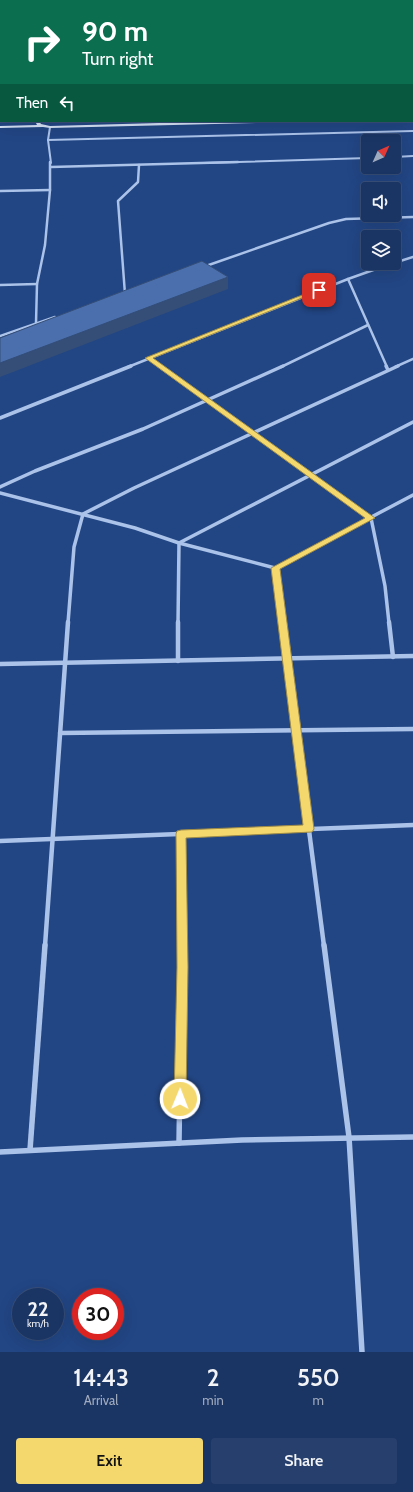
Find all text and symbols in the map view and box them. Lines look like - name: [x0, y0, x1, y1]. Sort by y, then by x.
- text: 90 m: [82, 14, 148, 48]
- icon: right: [16, 16, 68, 68]
- text: Turn right: [82, 48, 153, 70]
- icon: left: [56, 92, 78, 114]
- text: Then: [16, 94, 48, 112]
- north arrow: [361, 134, 401, 174]
- map controls: [361, 134, 401, 270]
- button: sound: [361, 182, 401, 222]
- button: layers: [361, 230, 401, 270]
- pin: [302, 273, 336, 307]
- icon: arrive: [308, 279, 330, 301]
- position arrow: [159, 1078, 201, 1120]
- speed limit sign: 30: [72, 1288, 124, 1340]
- text: 22: [27, 1297, 49, 1321]
- text: km/h: [27, 1317, 49, 1330]
- text: 14:43: [73, 1363, 129, 1392]
- text: 2: [207, 1363, 219, 1392]
- text: 550: [297, 1363, 340, 1392]
- text: Arrival: [84, 1392, 118, 1408]
- text: min: [202, 1392, 224, 1408]
- text: m: [313, 1392, 324, 1408]
- button: Exit: [16, 1438, 203, 1484]
- button: Share: [211, 1438, 397, 1484]

